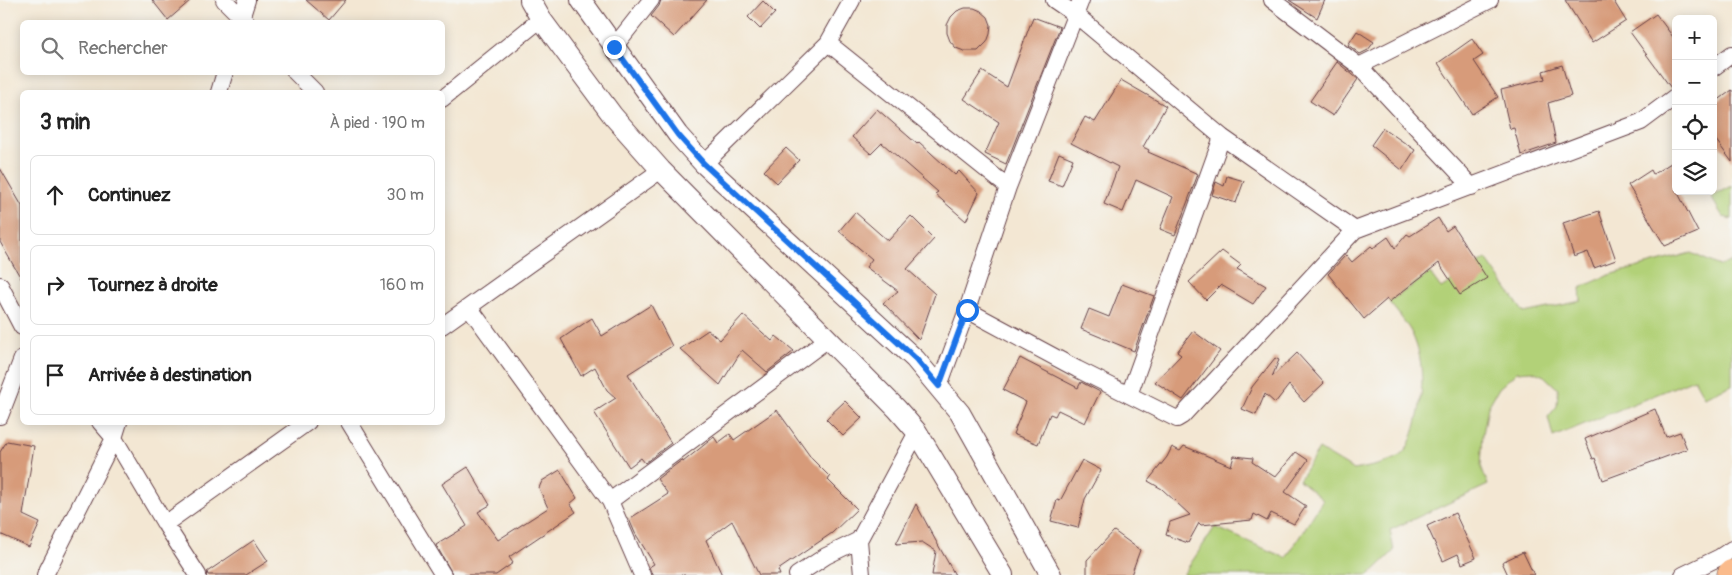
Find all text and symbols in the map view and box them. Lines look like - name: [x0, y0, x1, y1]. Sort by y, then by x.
- map controls: [1672, 15, 1717, 195]
- button: +: [1672, 15, 1717, 60]
- search box: [20, 20, 445, 75]
- icon: search: [38, 34, 66, 62]
- text: Rechercher: [78, 36, 168, 60]
- route end: [603, 36, 626, 59]
- button: −: [1672, 60, 1717, 105]
- button: locate: [1672, 105, 1717, 150]
- text: 3 min: [40, 109, 90, 136]
- text: À pied · 190 m: [329, 113, 425, 133]
- button: layers: [1672, 150, 1717, 195]
- icon: ahead: [41, 181, 69, 209]
- text: Continuez: [88, 183, 171, 207]
- text: 30 m: [386, 185, 424, 205]
- icon: right: [41, 271, 69, 299]
- text: Tournez à droite: [88, 273, 218, 297]
- text: 160 m: [380, 275, 424, 295]
- route start: [956, 299, 979, 322]
- icon: arrive: [41, 361, 69, 389]
- text: Arrivée à destination: [88, 363, 252, 387]

